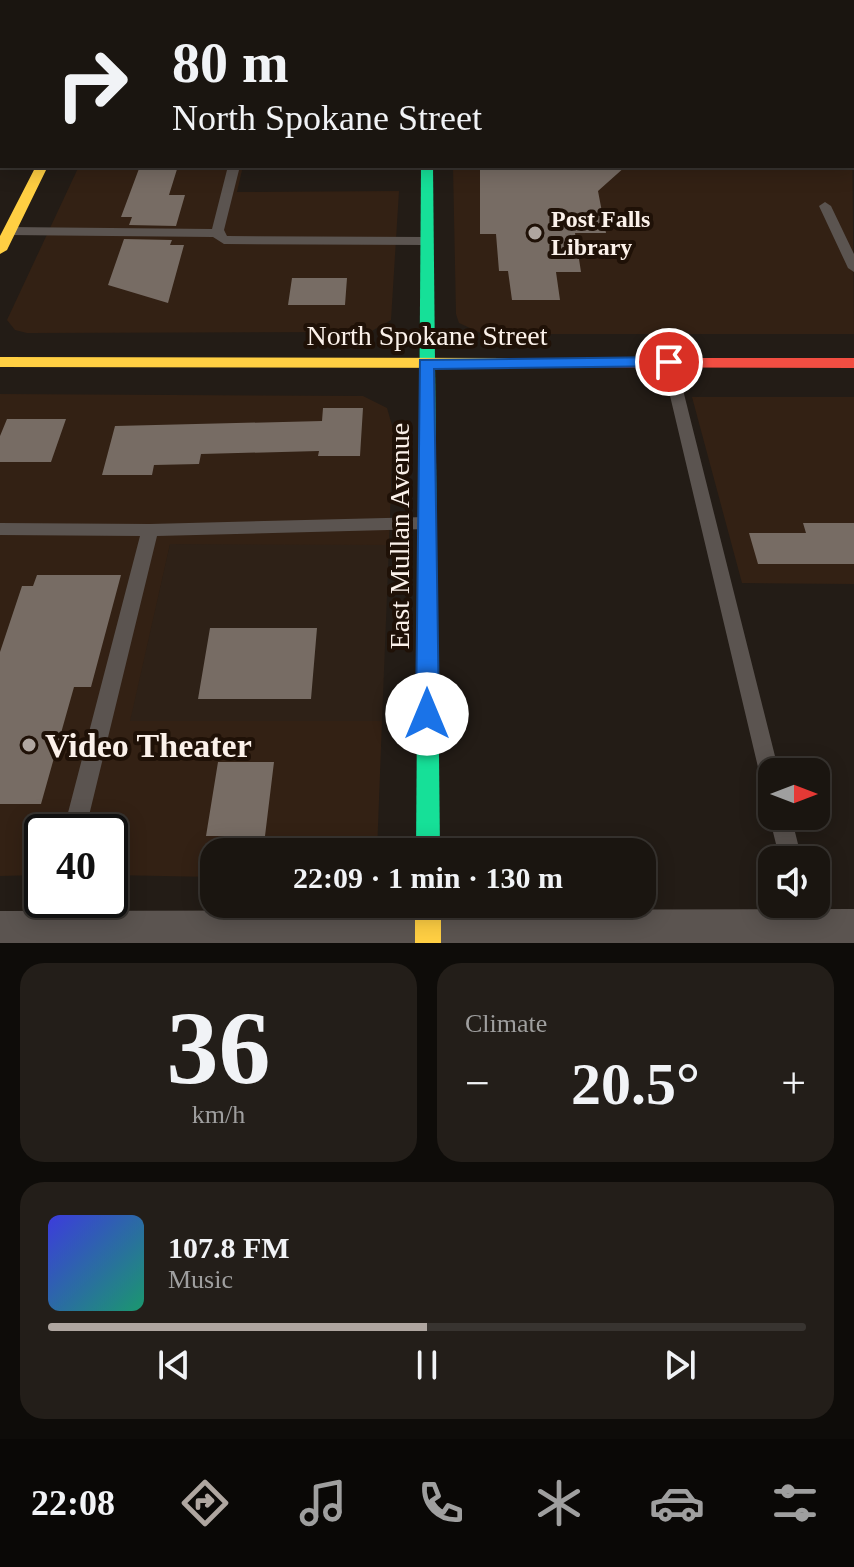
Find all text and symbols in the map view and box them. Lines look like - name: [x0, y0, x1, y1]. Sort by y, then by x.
- icon: right: [40, 32, 144, 136]
- text: 80 m: [172, 32, 289, 94]
- text: North Spokane Street: [172, 98, 482, 138]
- place label: Post Falls Library: [551, 206, 650, 260]
- marker: Post Falls Library: [526, 224, 544, 242]
- street label: North Spokane Street: [306, 320, 548, 351]
- pin: [635, 328, 703, 396]
- icon: arrive: [647, 340, 691, 384]
- street label: East Mullan Avenue: [384, 423, 415, 649]
- position arrow: [385, 672, 469, 756]
- place label: Video Theater: [45, 727, 252, 764]
- marker: Video Theater: [20, 736, 38, 754]
- north arrow: [758, 758, 830, 830]
- map controls: [758, 758, 830, 918]
- speed limit sign: 40: [24, 814, 128, 918]
- button: sound: [758, 846, 830, 918]
- text: 22:09 · 1 min · 130 m: [293, 861, 563, 894]
- text: 36: [167, 990, 271, 1105]
- text: Climate: [465, 1009, 547, 1038]
- text: 20.5°: [571, 1051, 700, 1117]
- text: −: [465, 1059, 490, 1108]
- text: +: [781, 1059, 806, 1108]
- text: km/h: [192, 1100, 245, 1129]
- text: 107.8 FM: [168, 1231, 290, 1264]
- text: Music: [168, 1265, 233, 1294]
- icon: previous: [152, 1343, 196, 1387]
- icon: pause: [405, 1343, 449, 1387]
- icon: next: [658, 1343, 702, 1387]
- icon: directions: [177, 1475, 233, 1531]
- icon: music: [295, 1475, 351, 1531]
- icon: phone: [413, 1475, 469, 1531]
- icon: climate: [531, 1475, 587, 1531]
- icon: car: [649, 1475, 705, 1531]
- icon: filters: [767, 1475, 823, 1531]
- text: 22:08: [31, 1483, 115, 1523]

